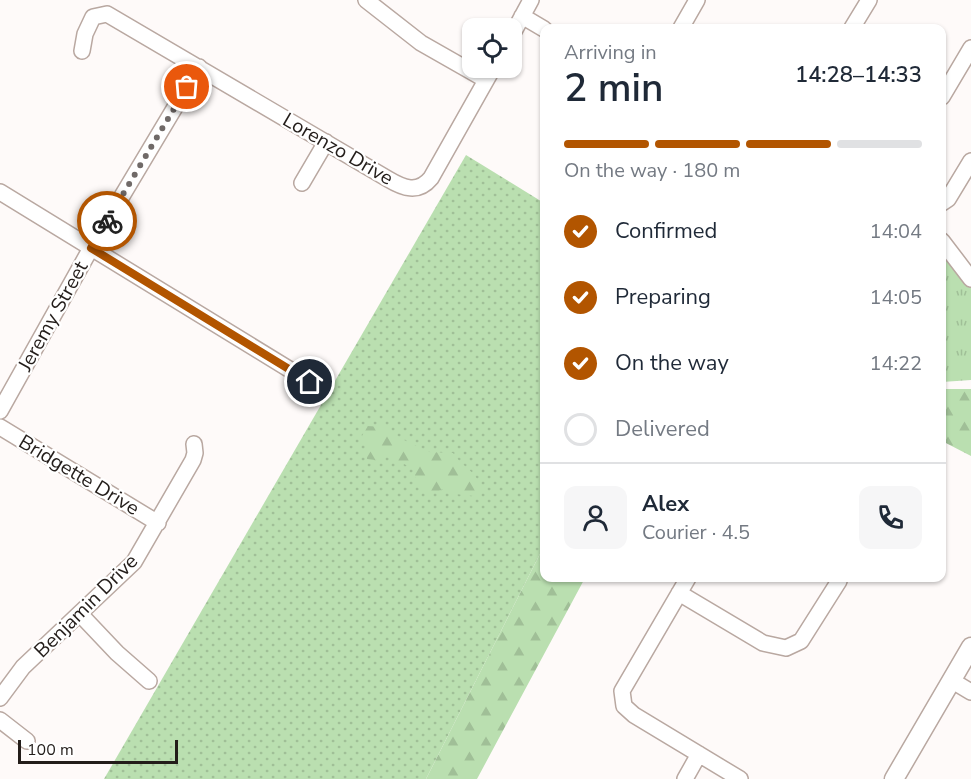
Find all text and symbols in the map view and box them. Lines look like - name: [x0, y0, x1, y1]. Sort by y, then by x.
- map controls: [462, 18, 522, 78]
- button: locate: [462, 18, 522, 78]
- text: Arriving in: [564, 39, 657, 66]
- text: 14:28–14:33: [795, 60, 922, 90]
- pin: [161, 61, 212, 112]
- text: 2 min: [564, 62, 663, 115]
- icon: bag: [170, 70, 203, 103]
- street label: Lorenzo Drive: [278, 106, 398, 192]
- text: On the way · 180 m: [564, 157, 740, 184]
- courier: [77, 191, 137, 251]
- icon: bike: [91, 205, 124, 238]
- icon: check: [564, 215, 597, 248]
- text: Confirmed: [615, 216, 717, 246]
- text: 14:04: [869, 218, 922, 245]
- street label: Jeremy Street: [11, 255, 95, 377]
- icon: check: [564, 281, 597, 314]
- text: Preparing: [615, 282, 711, 312]
- text: 14:05: [869, 284, 922, 311]
- icon: check: [564, 347, 597, 380]
- text: On the way: [615, 348, 729, 378]
- text: 14:22: [869, 350, 922, 377]
- pin: [284, 356, 335, 407]
- icon: home: [293, 365, 326, 398]
- text: Delivered: [615, 414, 710, 444]
- street label: Bridgette Drive: [14, 428, 144, 522]
- button: person: [564, 486, 627, 549]
- button: phone: [859, 486, 922, 549]
- text: Alex: [642, 489, 689, 519]
- text: Courier · 4.5: [642, 519, 750, 546]
- street label: Benjamin Drive: [28, 548, 144, 664]
- scale bar: [18, 737, 178, 764]
- text: 100 m: [27, 739, 74, 761]

